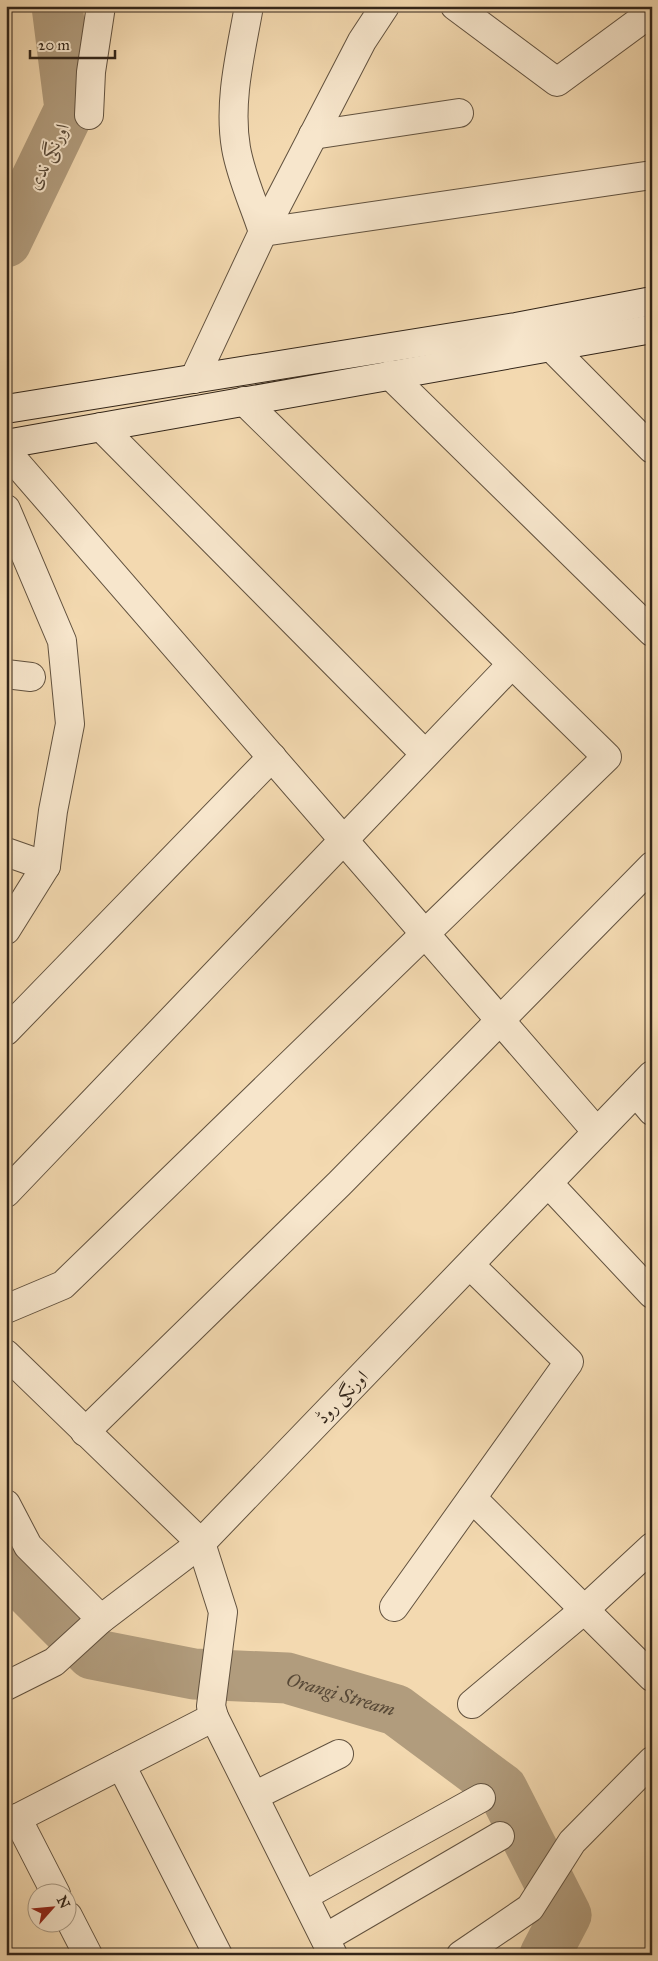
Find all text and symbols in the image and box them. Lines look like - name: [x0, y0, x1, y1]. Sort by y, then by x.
- scale bar: [30, 28, 115, 60]
- text: 20 m: [38, 36, 70, 54]
- water label: اورنگی ندی: [22, 119, 76, 194]
- street label: اورنگی روڈ: [311, 1366, 374, 1430]
- water label: Orangi Stream: [284, 1667, 398, 1721]
- north arrow: [28, 1884, 78, 1934]
- text: N: [53, 1893, 73, 1912]

